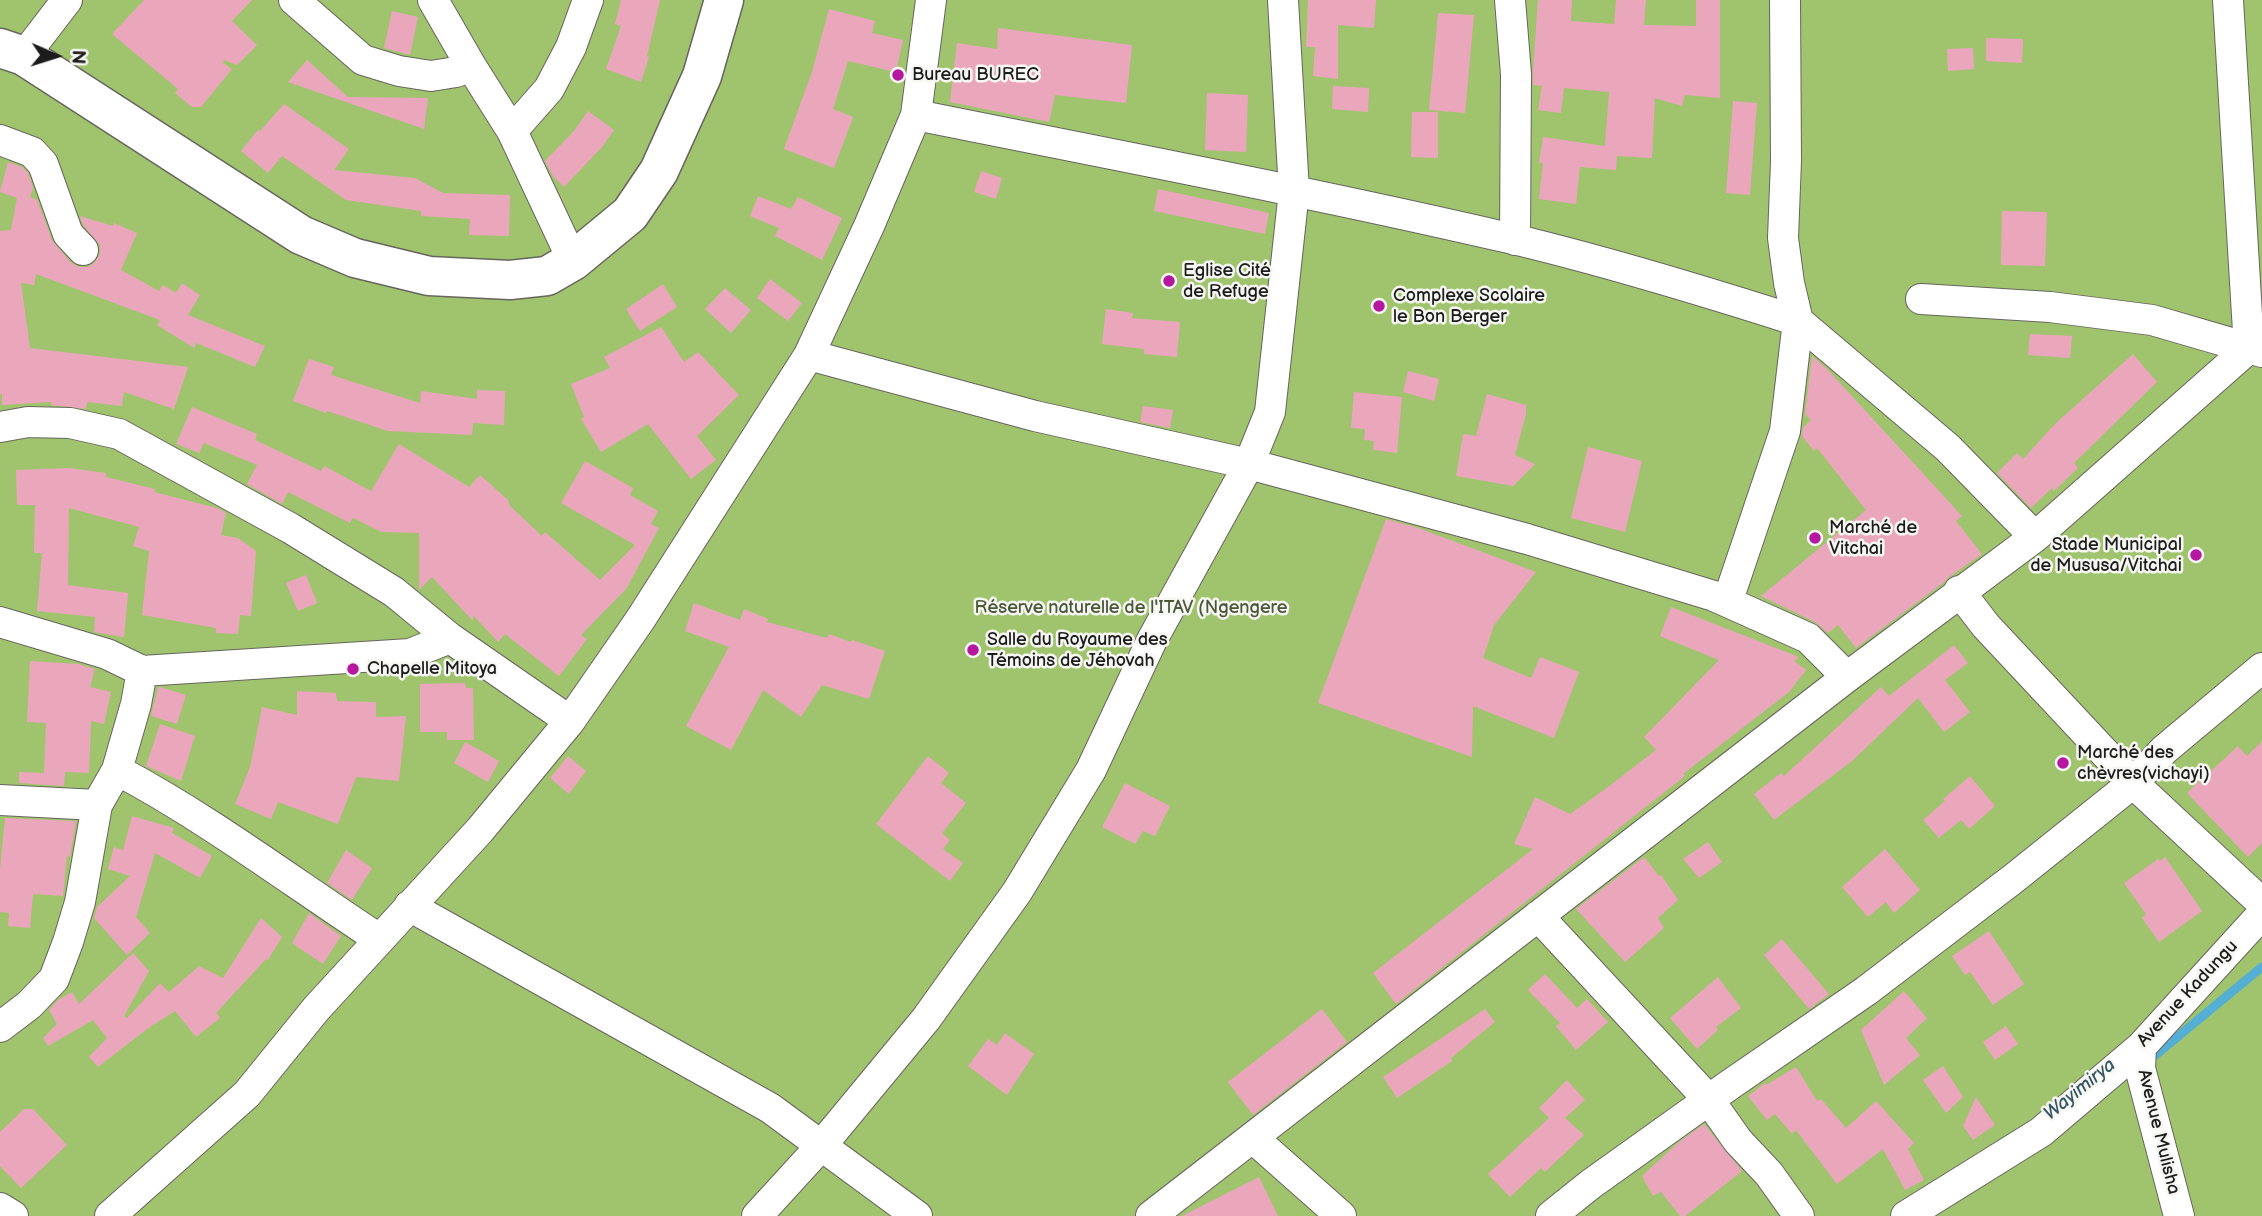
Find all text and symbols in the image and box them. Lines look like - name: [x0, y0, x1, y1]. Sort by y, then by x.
- north arrow: [21, 21, 91, 91]
- text: N: [66, 49, 89, 65]
- place label: Bureau BUREC: [912, 64, 1039, 86]
- marker: Bureau BUREC: [890, 67, 906, 83]
- place label: Eglise Cité de Refuge: [1183, 260, 1271, 302]
- marker: Eglise Cité de Refuge: [1161, 273, 1177, 289]
- place label: Complexe Scolaire le Bon Berger: [1393, 285, 1545, 328]
- marker: Complexe Scolaire le Bon Berger: [1371, 298, 1387, 314]
- place label: Marché de Vitchai: [1829, 517, 1917, 560]
- marker: Marché de Vitchai: [1807, 530, 1823, 546]
- place label: Stade Municipal de Mususa/Vitchai: [2030, 534, 2182, 576]
- marker: Stade Municipal de Mususa/Vitchai: [2188, 547, 2204, 563]
- park label: Réserve naturelle de l'ITAV (Ngengere: [975, 597, 1287, 619]
- place label: Salle du Royaume des Témoins de Jéhovah: [987, 629, 1168, 672]
- marker: Salle du Royaume des Témoins de Jéhovah: [965, 642, 981, 658]
- place label: Chapelle Mitoya: [367, 658, 497, 680]
- marker: Chapelle Mitoya: [345, 661, 361, 677]
- place label: Marché des chèvres(vichayi): [2077, 742, 2210, 784]
- marker: Marché des chèvres(vichayi): [2055, 755, 2071, 771]
- street label: Avenue Kadungu: [2133, 936, 2243, 1052]
- water label: Wayimirya: [2039, 1054, 2121, 1126]
- street label: Avenue Mulisha: [2132, 1067, 2184, 1197]

